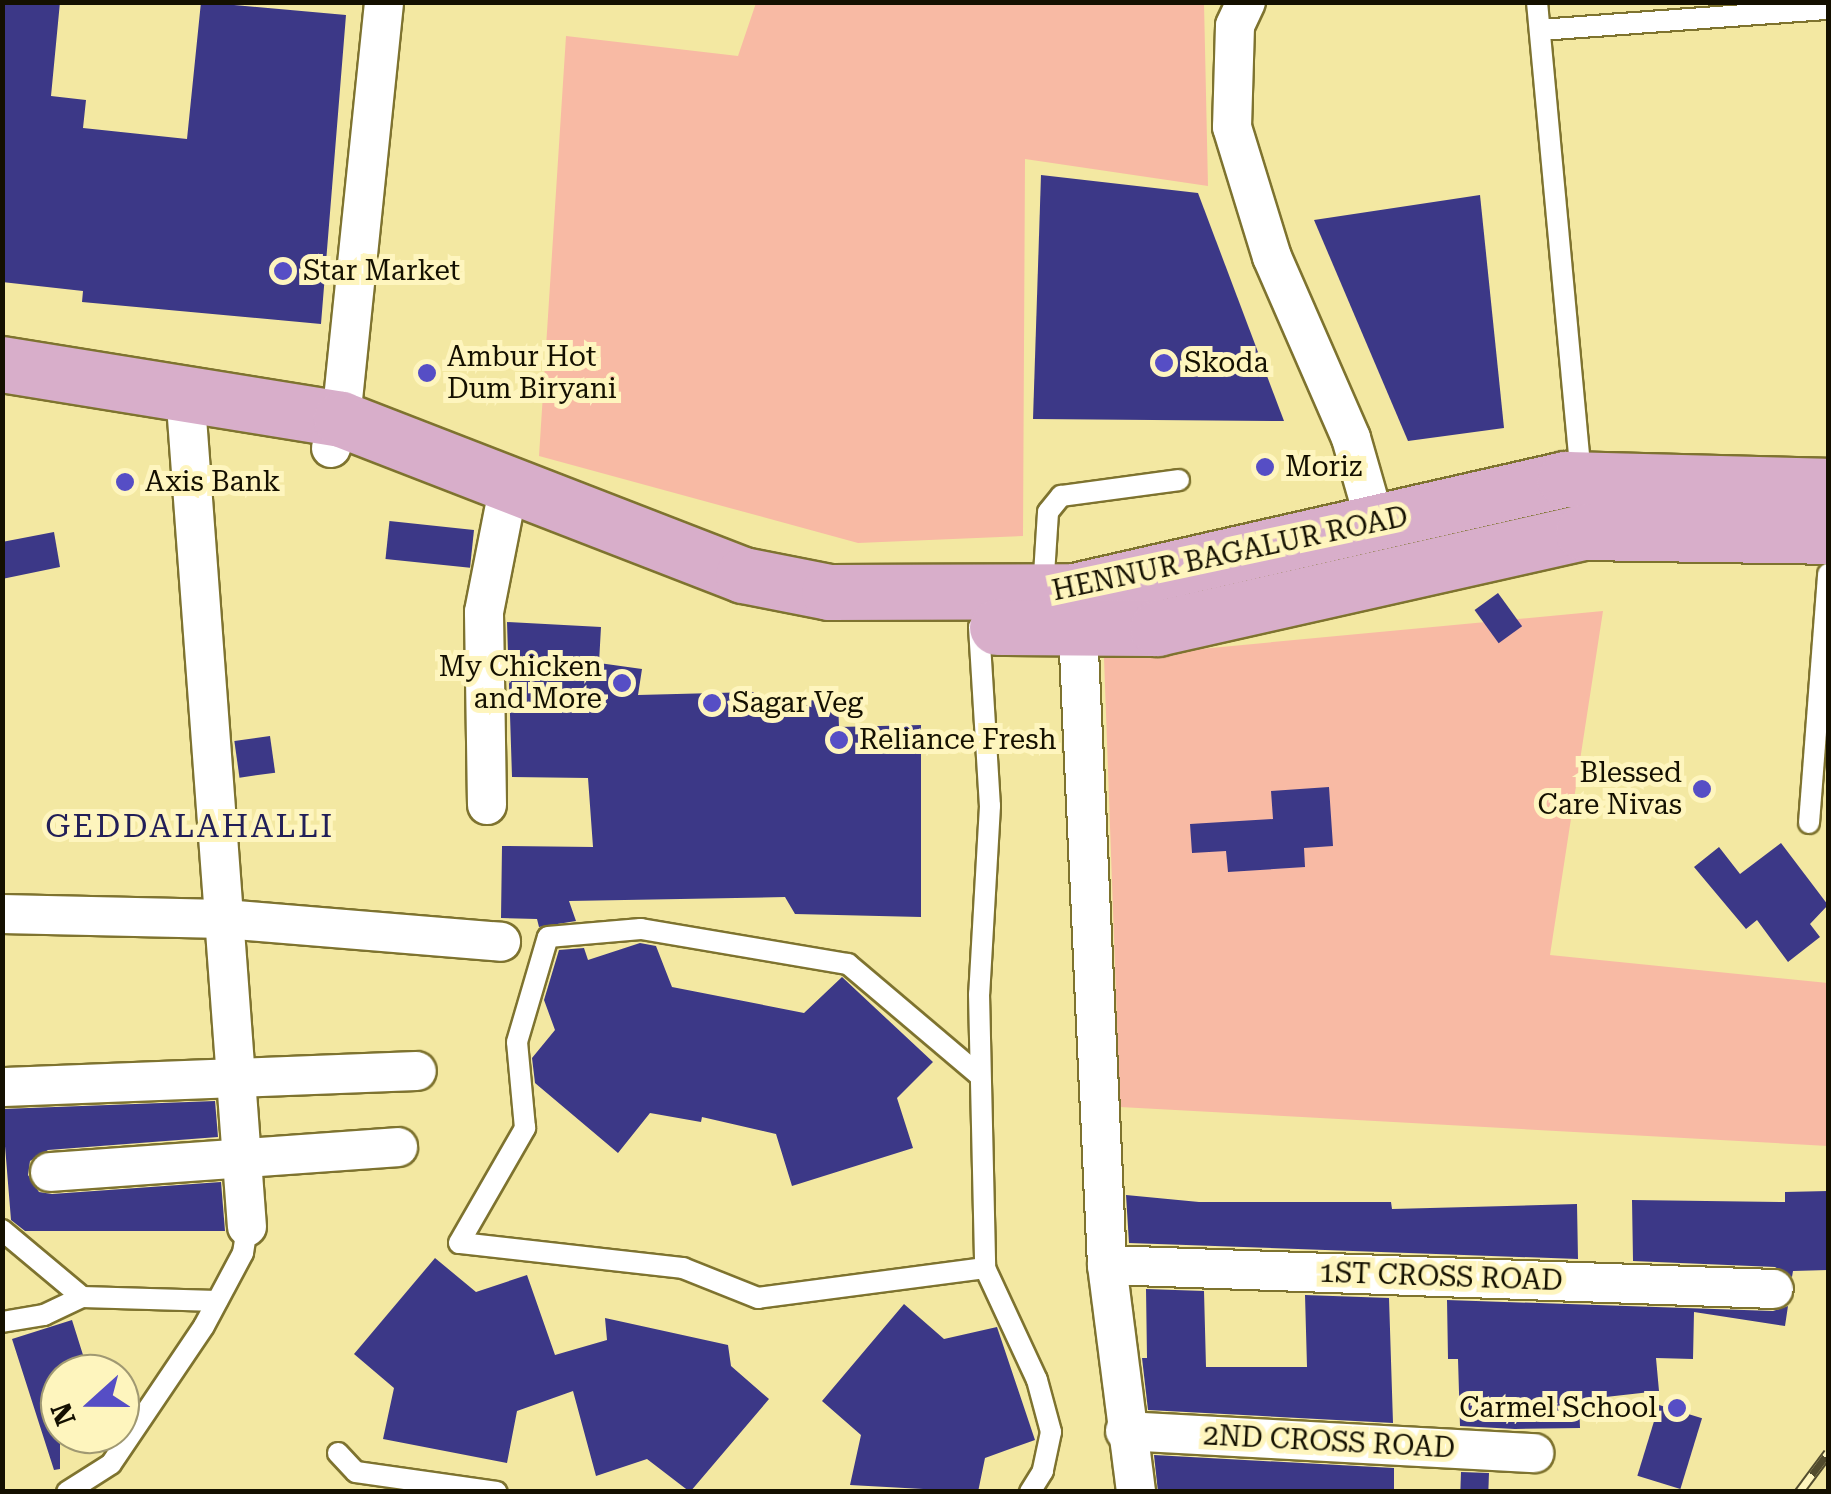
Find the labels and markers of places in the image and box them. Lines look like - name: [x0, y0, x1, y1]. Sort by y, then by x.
- place label: Star Market: [303, 254, 460, 288]
- marker: Star Market: [272, 260, 294, 282]
- place label: Ambur Hot Dum Biryani: [447, 340, 617, 406]
- place label: Skoda: [1184, 346, 1269, 380]
- marker: Skoda: [1153, 352, 1175, 374]
- marker: Ambur Hot Dum Biryani: [416, 362, 438, 384]
- place label: Moriz: [1285, 450, 1362, 484]
- marker: Moriz: [1254, 456, 1276, 478]
- place label: Axis Bank: [145, 465, 280, 499]
- marker: Axis Bank: [114, 471, 136, 493]
- place label: My Chicken and More: [439, 650, 602, 716]
- marker: My Chicken and More: [611, 672, 633, 694]
- place label: Sagar Veg: [732, 686, 863, 720]
- marker: Sagar Veg: [701, 692, 723, 714]
- place label: Reliance Fresh: [859, 723, 1057, 757]
- marker: Reliance Fresh: [828, 729, 850, 751]
- place label: Blessed Care Nivas: [1538, 756, 1682, 822]
- marker: Blessed Care Nivas: [1691, 778, 1713, 800]
- place label: Carmel School: [1459, 1391, 1657, 1425]
- marker: Carmel School: [1666, 1397, 1688, 1419]

